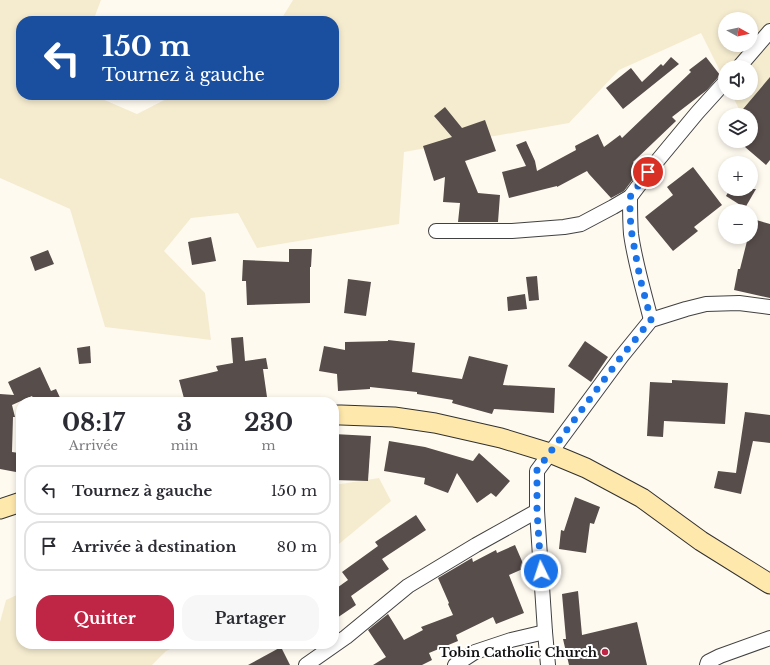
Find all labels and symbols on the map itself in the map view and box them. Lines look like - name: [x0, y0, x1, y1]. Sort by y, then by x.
- north arrow: [718, 12, 758, 52]
- pin: [631, 155, 665, 189]
- position arrow: [520, 550, 562, 592]
- place label: Tobin Catholic Church: [439, 644, 598, 661]
- marker: Tobin Catholic Church: [600, 647, 610, 657]

